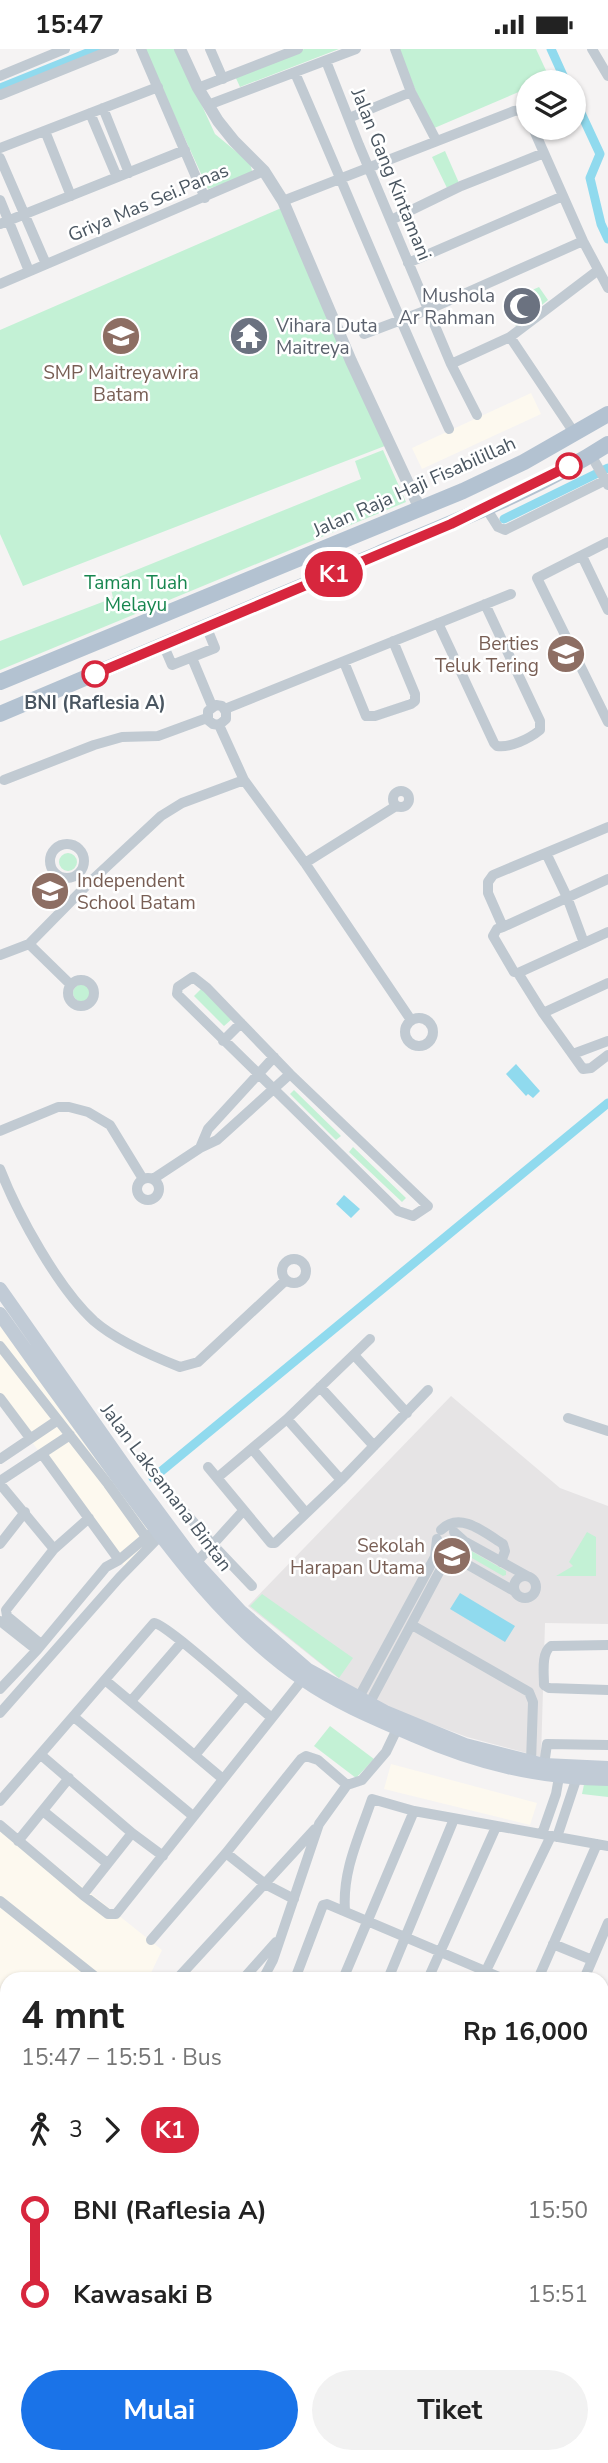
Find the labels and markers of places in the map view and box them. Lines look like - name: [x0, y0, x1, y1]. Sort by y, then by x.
- place label: Mushola Ar Rahman: [399, 283, 495, 331]
- mosque icon: Mushola Ar Rahman: [501, 285, 543, 327]
- place label: Vihara Duta Maitreya: [275, 313, 378, 361]
- school or university icon: SMP Maitreyawira Batam: [100, 315, 142, 357]
- temple icon: Vihara Duta Maitreya: [228, 315, 270, 357]
- place label: SMP Maitreyawira Batam: [43, 360, 199, 408]
- unlabelled marker: [556, 453, 582, 479]
- place label: Berties Teluk Tering: [435, 631, 539, 679]
- school or university icon: Berties Teluk Tering: [545, 633, 587, 675]
- marker: BNI (Raflesia A): [82, 661, 108, 687]
- place label: BNI (Raflesia A): [24, 690, 166, 716]
- place label: Independent School Batam: [77, 868, 196, 916]
- school or university icon: Independent School Batam: [29, 870, 71, 912]
- place label: Sekolah Harapan Utama: [290, 1533, 425, 1581]
- school or university icon: Sekolah Harapan Utama: [431, 1535, 473, 1577]

